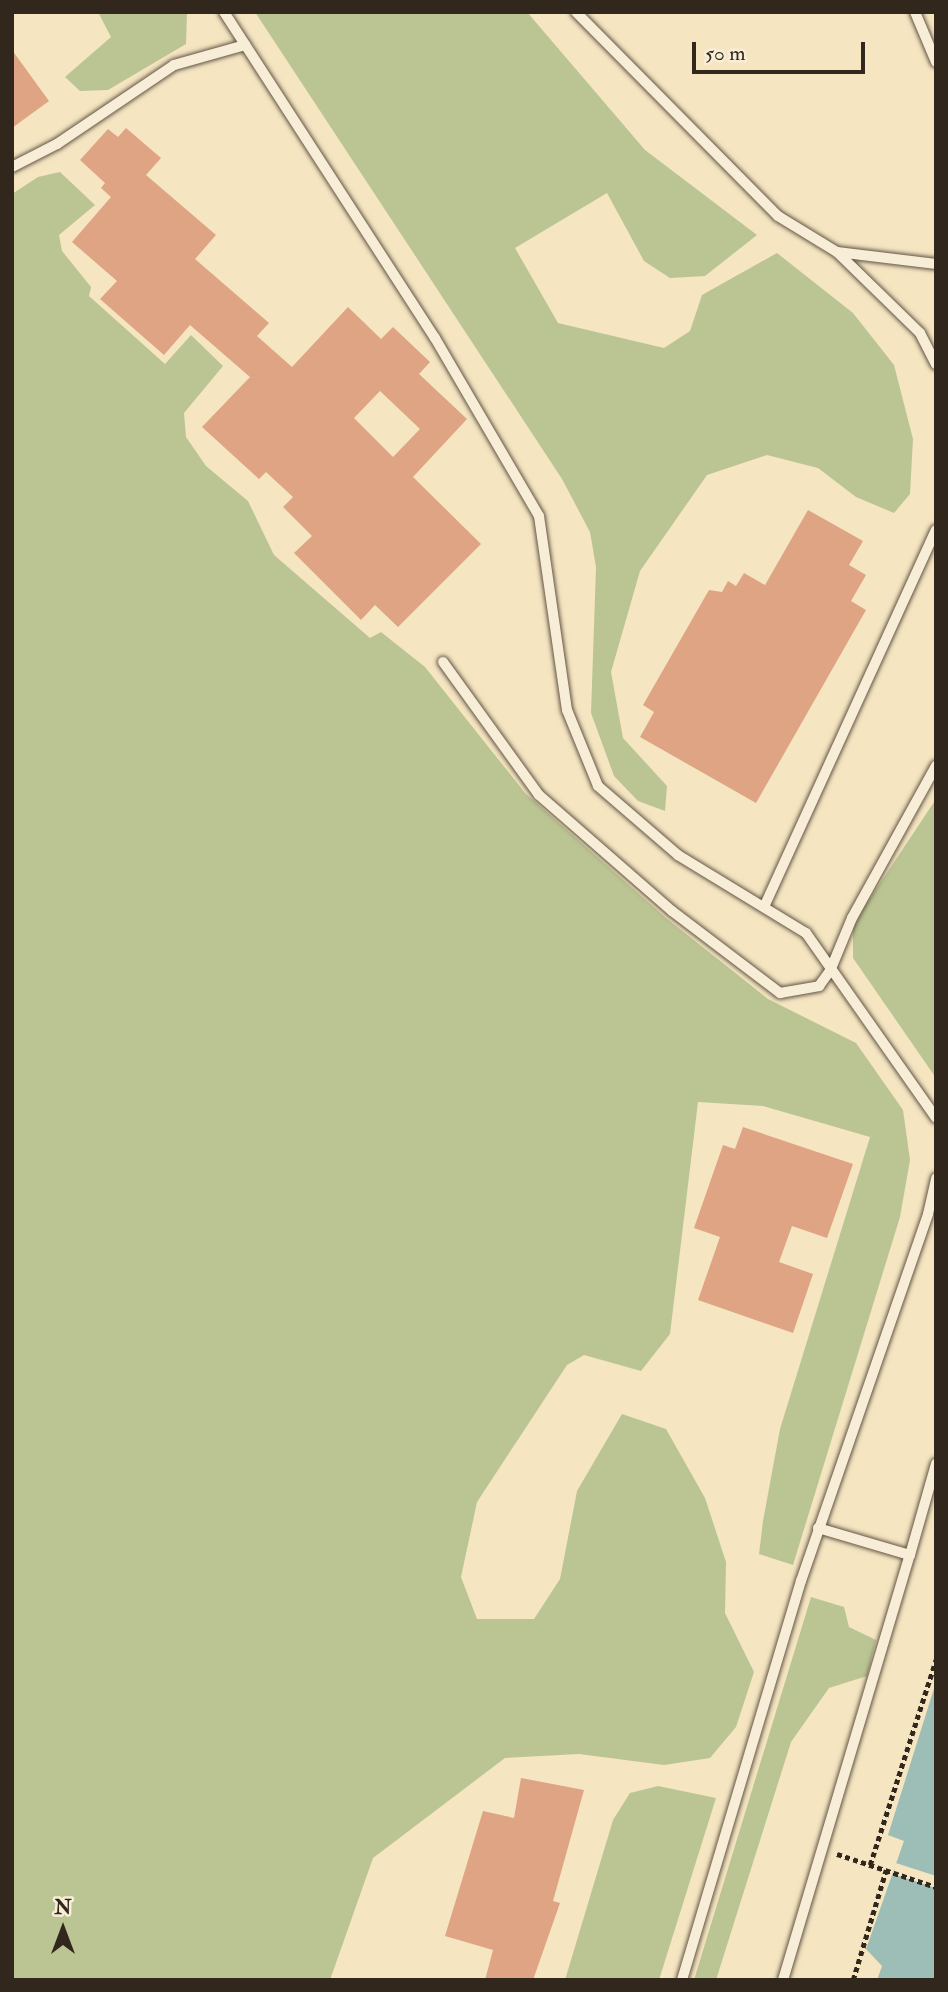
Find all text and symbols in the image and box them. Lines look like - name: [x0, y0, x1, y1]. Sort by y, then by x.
- scale bar: [696, 28, 869, 72]
- text: 50 m: [705, 40, 746, 67]
- north arrow: [28, 1894, 98, 1964]
- text: N: [54, 1896, 72, 1920]

